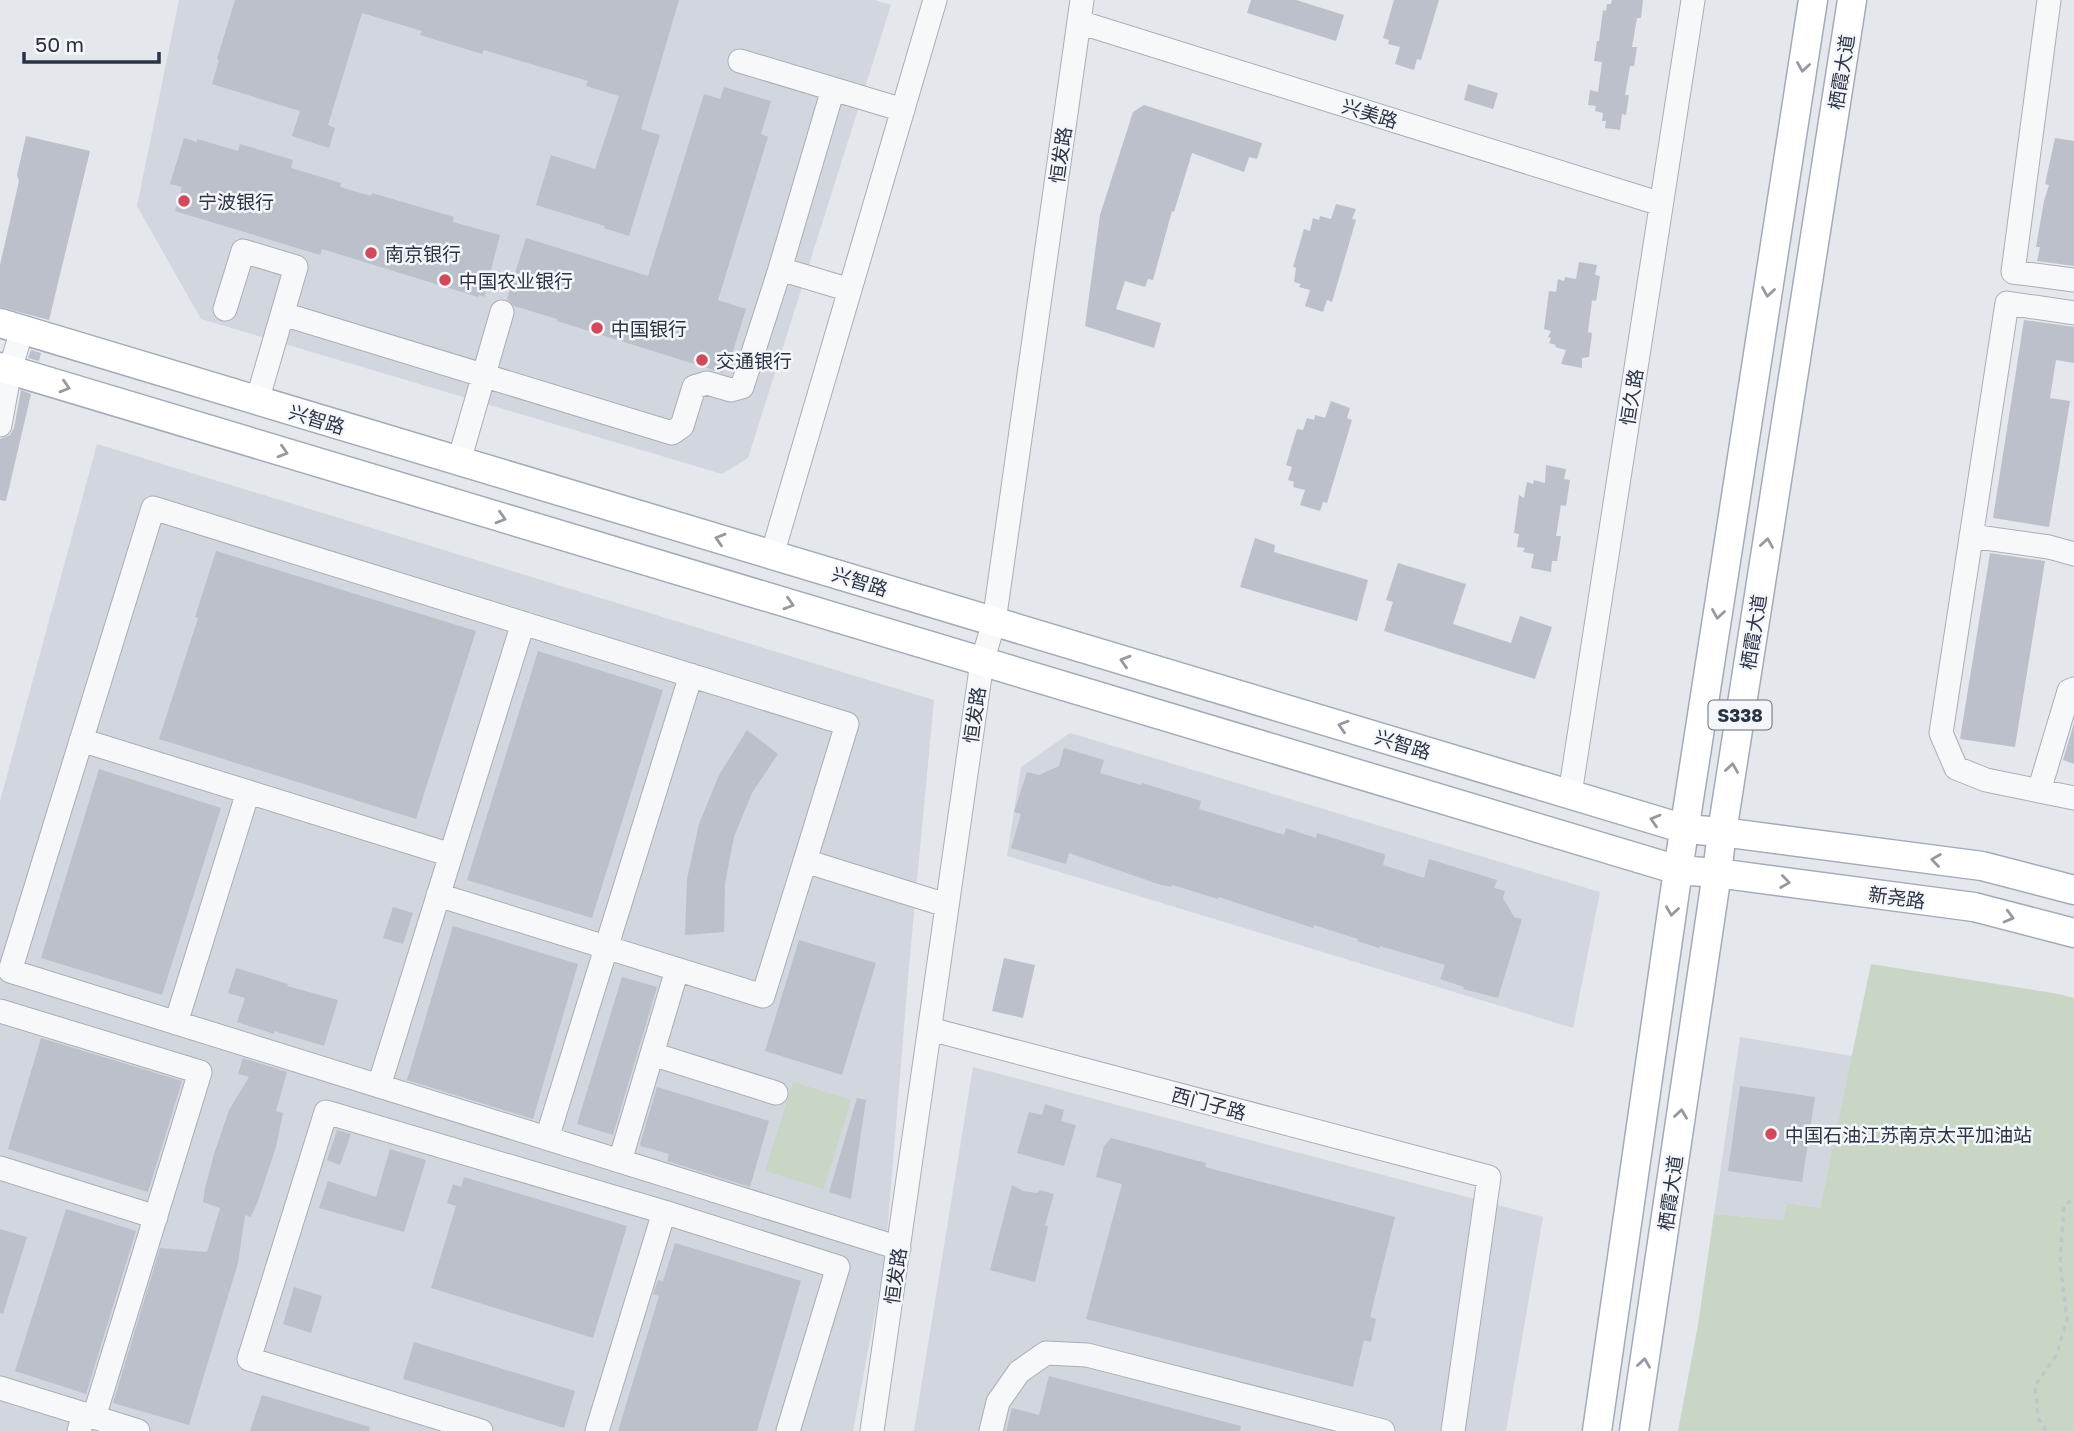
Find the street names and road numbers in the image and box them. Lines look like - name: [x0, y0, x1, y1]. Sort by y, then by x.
- street label: 栖霞大道: [1824, 33, 1858, 111]
- street label: 兴美路: [1339, 94, 1401, 132]
- street label: 恒发路: [1045, 125, 1075, 185]
- street label: 恒久路: [1615, 367, 1647, 427]
- street label: 兴智路: [286, 400, 348, 438]
- street label: 兴智路: [829, 562, 891, 600]
- street label: 栖霞大道: [1736, 593, 1770, 671]
- street label: 恒发路: [959, 685, 989, 745]
- road number: S338: [1708, 700, 1772, 730]
- street label: 兴智路: [1372, 725, 1434, 763]
- street label: 新尧路: [1867, 882, 1927, 912]
- street label: 西门子路: [1169, 1082, 1249, 1124]
- street label: 栖霞大道: [1653, 1154, 1687, 1232]
- street label: 恒发路: [880, 1246, 910, 1306]

